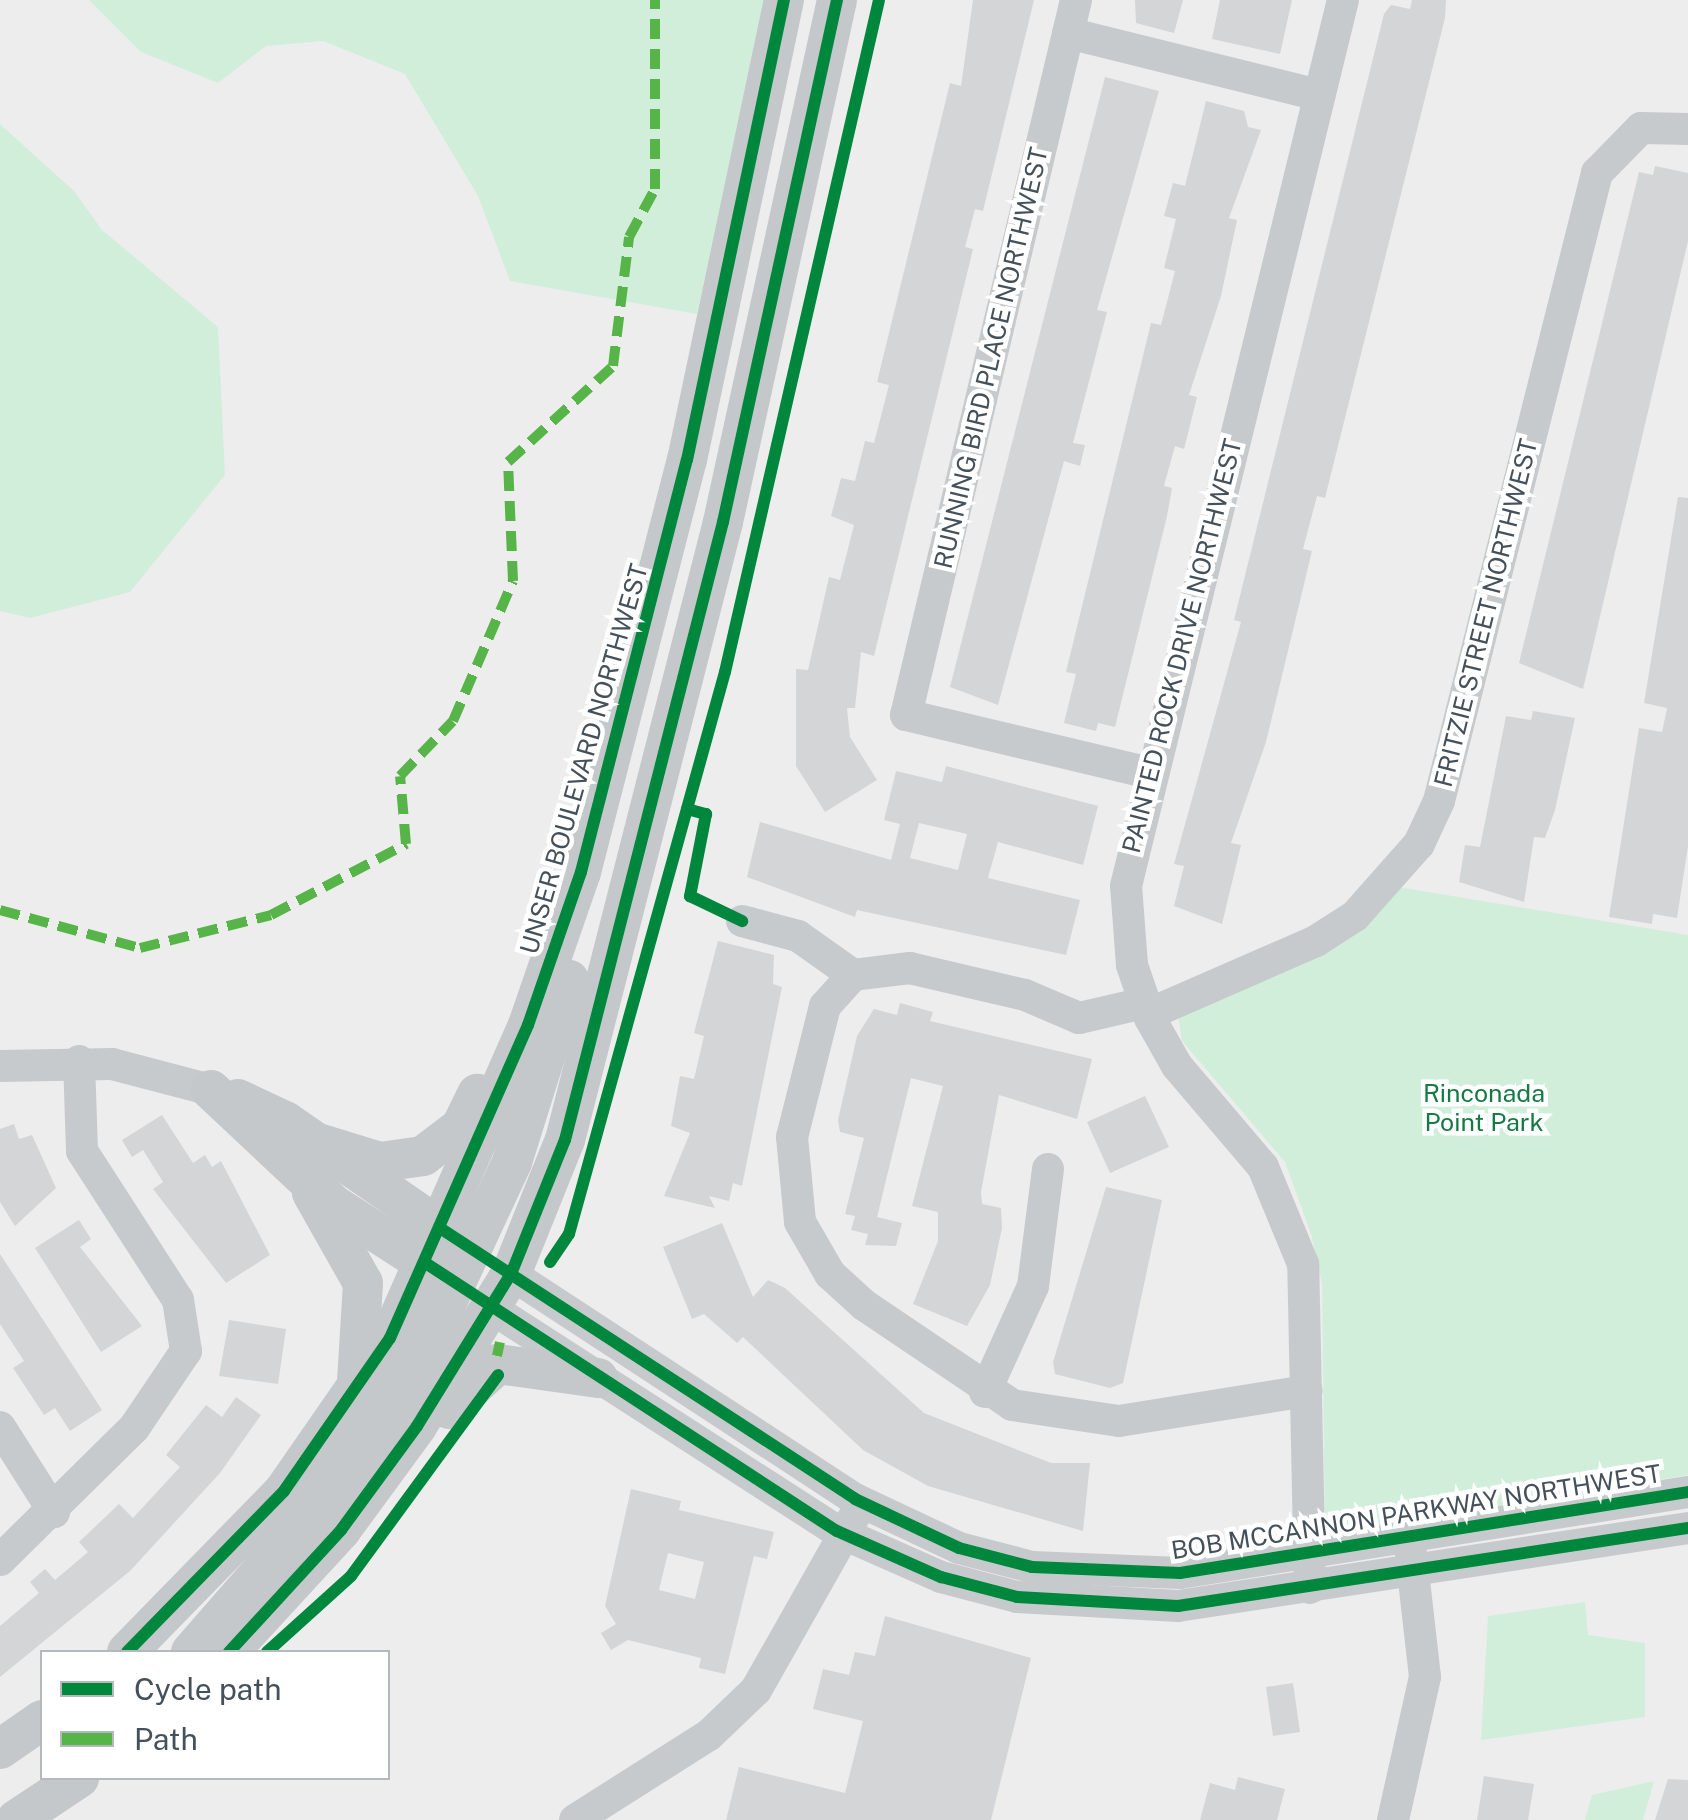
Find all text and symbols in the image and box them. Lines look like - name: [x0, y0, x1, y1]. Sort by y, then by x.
- street label: RUNNING BIRD PLACE NORTHWEST: [928, 145, 1054, 571]
- street label: PAINTED ROCK DRIVE NORTHWEST: [1116, 436, 1248, 856]
- street label: FRITZIE STREET NORTHWEST: [1428, 436, 1544, 790]
- street label: UNSER BOULEVARD NORTHWEST: [514, 560, 654, 958]
- park label: Rinconada Point Park: [1423, 1079, 1545, 1138]
- street label: BOB MCCANNON PARKWAY NORTHWEST: [1169, 1458, 1663, 1566]
- legend: [40, 1650, 390, 1780]
- text: Cycle path: [134, 1671, 282, 1707]
- text: Path: [134, 1721, 198, 1757]

